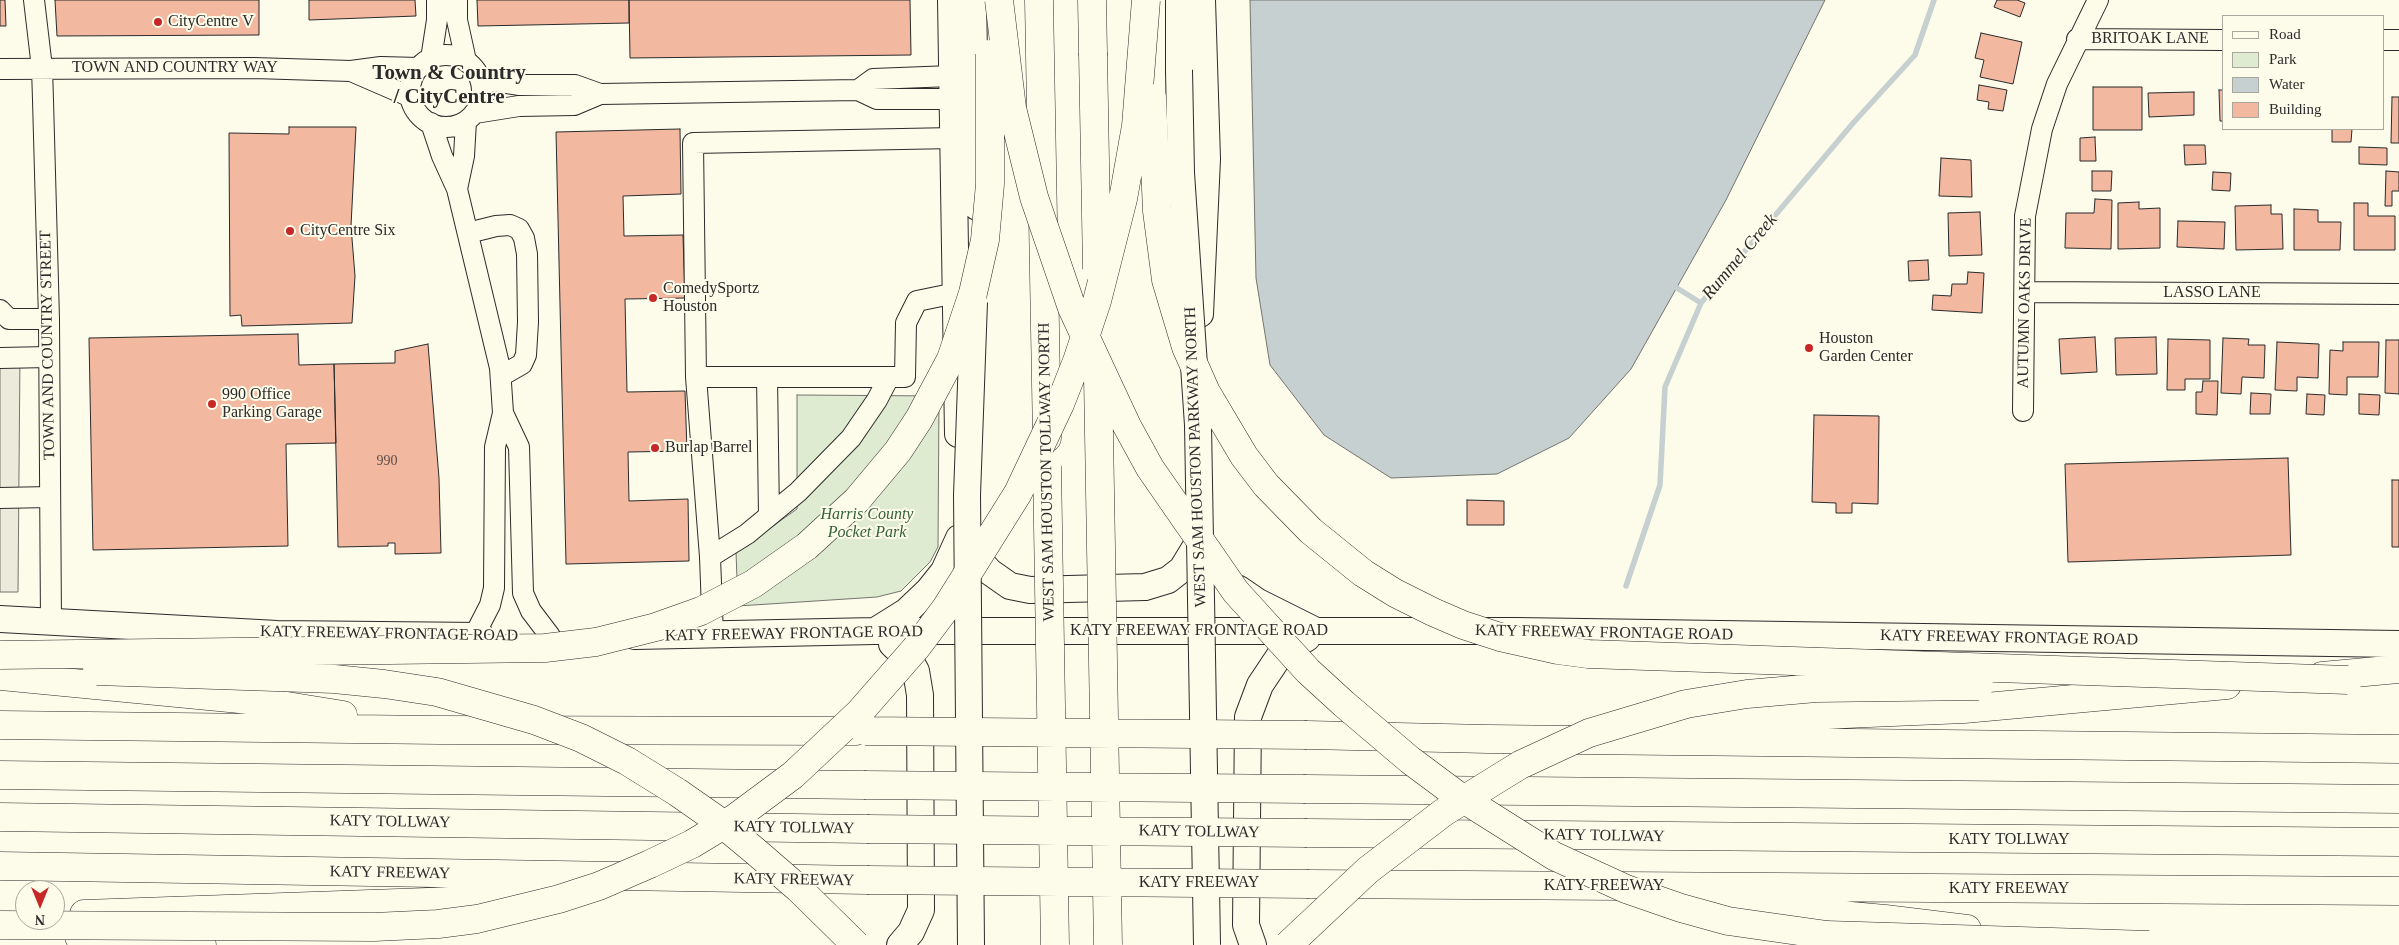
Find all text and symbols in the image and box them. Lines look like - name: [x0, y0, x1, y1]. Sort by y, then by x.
- place label: CityCentre V: [168, 12, 254, 32]
- legend: [2222, 15, 2384, 130]
- marker: CityCentre V: [152, 16, 164, 28]
- text: Road: [2269, 26, 2301, 42]
- street label: BRITOAK LANE: [2091, 29, 2209, 49]
- text: Park: [2269, 51, 2297, 67]
- street label: TOWN AND COUNTRY WAY: [72, 58, 278, 78]
- district label: Town & Country / CityCentre: [372, 61, 526, 111]
- text: Water: [2269, 76, 2304, 92]
- text: Building: [2269, 101, 2322, 117]
- water label: Rummel Creek: [1698, 210, 1782, 304]
- street label: AUTUMN OAKS DRIVE: [2014, 218, 2036, 388]
- place label: CityCentre Six: [300, 221, 396, 241]
- marker: CityCentre Six: [284, 225, 296, 237]
- street label: TOWN AND COUNTRY STREET: [36, 230, 60, 460]
- place label: ComedySportz Houston: [663, 279, 759, 317]
- street label: LASSO LANE: [2163, 283, 2261, 303]
- marker: ComedySportz Houston: [647, 292, 659, 304]
- street label: WEST SAM HOUSTON PARKWAY NORTH: [1181, 306, 1211, 608]
- street label: WEST SAM HOUSTON TOLLWAY NORTH: [1035, 322, 1059, 622]
- place label: Houston Garden Center: [1819, 329, 1913, 367]
- marker: Houston Garden Center: [1803, 342, 1815, 354]
- place label: 990 Office Parking Garage: [222, 385, 322, 423]
- marker: 990 Office Parking Garage: [206, 398, 218, 410]
- place label: Burlap Barrel: [665, 438, 753, 458]
- marker: Burlap Barrel: [649, 442, 661, 454]
- house number: 990: [377, 453, 398, 469]
- park label: Harris County Pocket Park: [821, 505, 913, 543]
- street label: KATY FREEWAY FRONTAGE ROAD: [1070, 621, 1328, 641]
- street label: KATY FREEWAY FRONTAGE ROAD: [1475, 621, 1733, 645]
- street label: KATY FREEWAY FRONTAGE ROAD: [260, 622, 518, 646]
- street label: KATY FREEWAY FRONTAGE ROAD: [665, 622, 923, 646]
- street label: KATY FREEWAY FRONTAGE ROAD: [1880, 626, 2138, 650]
- street label: KATY TOLLWAY: [329, 811, 451, 833]
- street label: KATY TOLLWAY: [733, 817, 855, 839]
- street label: KATY TOLLWAY: [1138, 821, 1260, 843]
- street label: KATY TOLLWAY: [1543, 825, 1665, 847]
- street label: KATY TOLLWAY: [1948, 830, 2070, 850]
- street label: KATY FREEWAY: [329, 862, 451, 884]
- street label: KATY FREEWAY: [733, 869, 855, 891]
- street label: KATY FREEWAY: [1139, 873, 1259, 893]
- street label: KATY FREEWAY: [1544, 876, 1664, 896]
- street label: KATY FREEWAY: [1949, 879, 2069, 899]
- north arrow: [15, 880, 65, 930]
- text: N: [35, 912, 45, 927]

